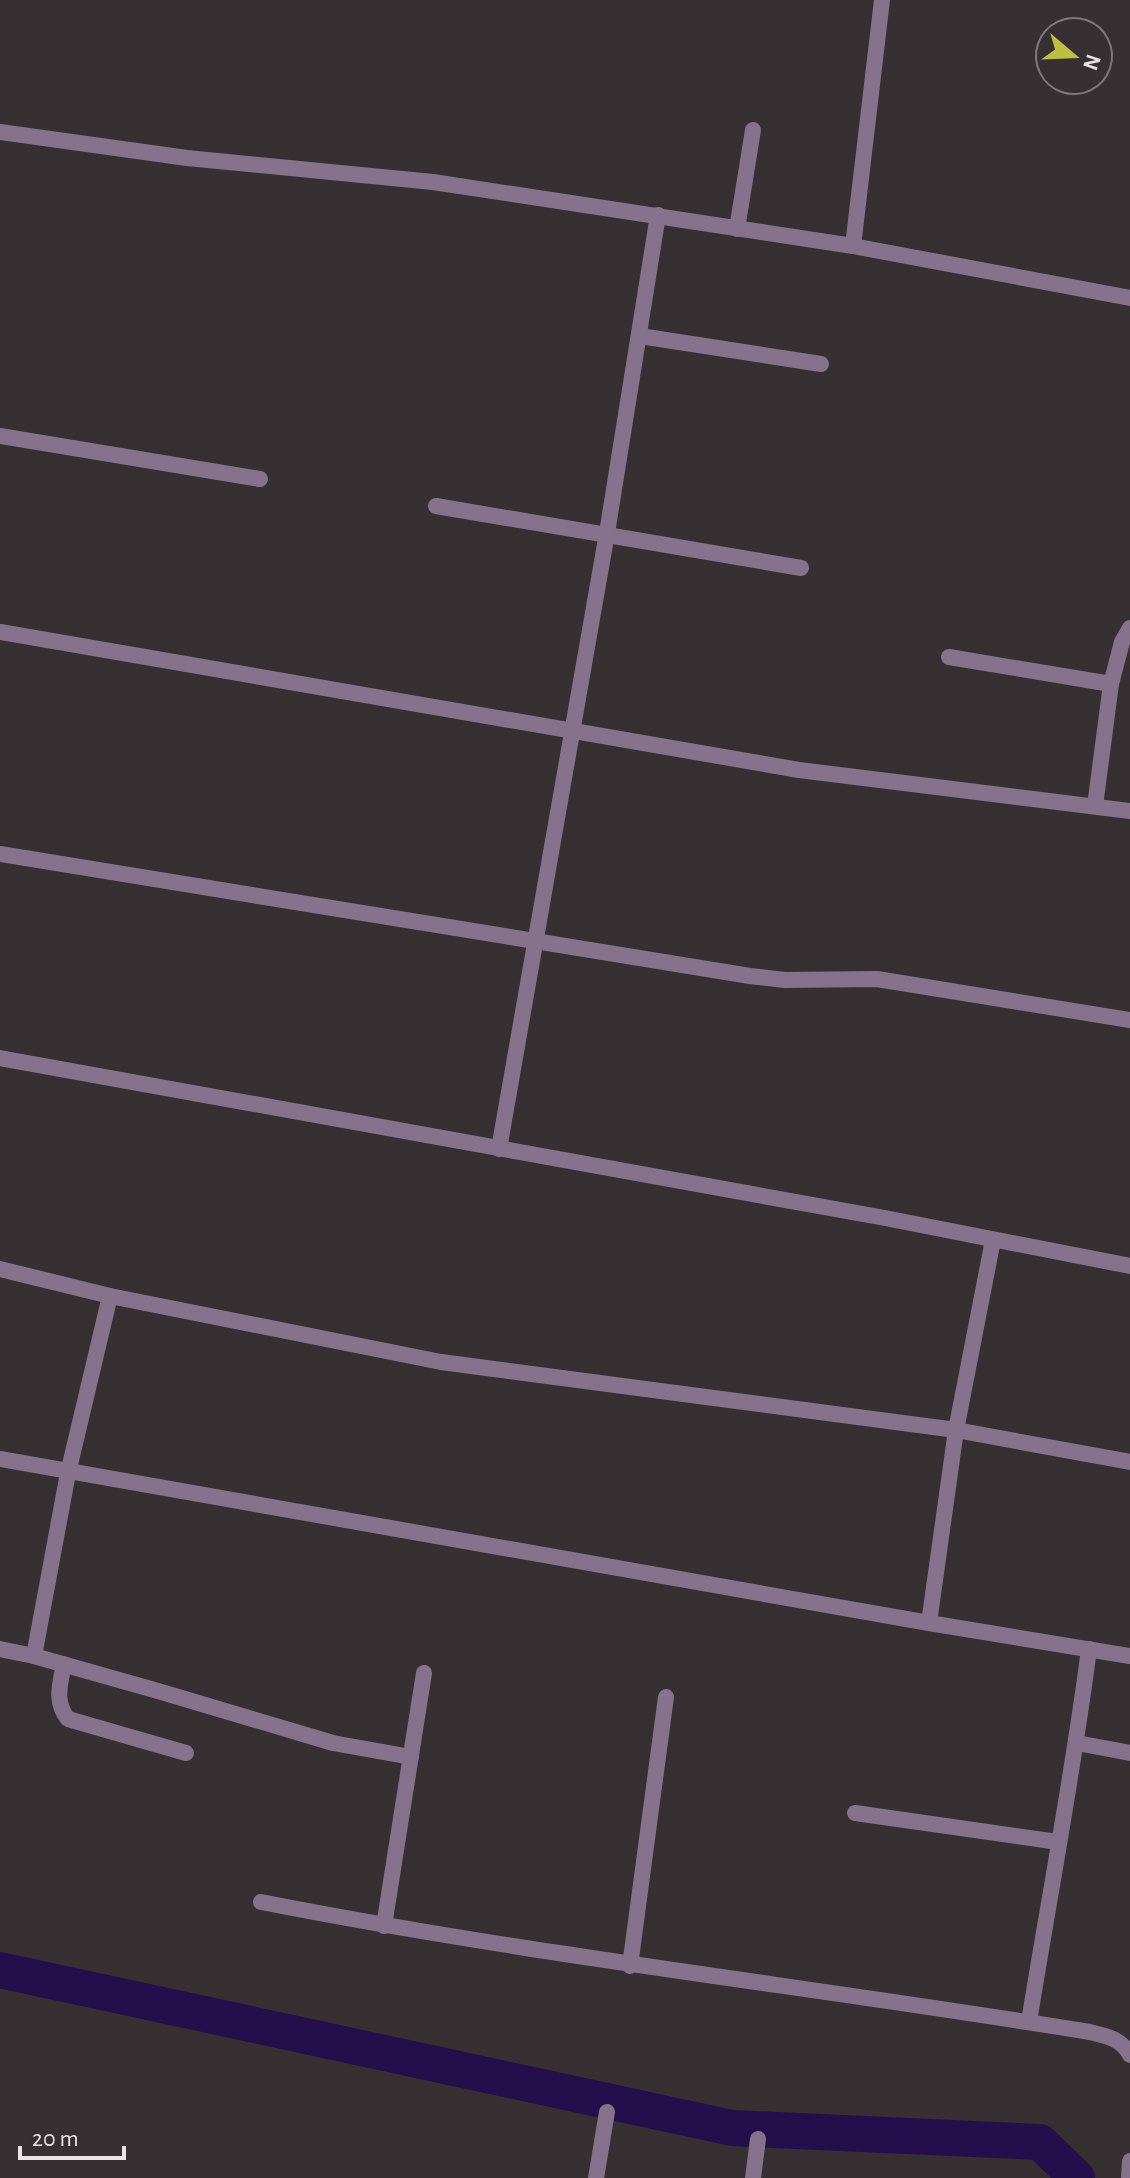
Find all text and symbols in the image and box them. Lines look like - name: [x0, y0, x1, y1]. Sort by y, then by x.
- north arrow: [1034, 16, 1114, 96]
- text: N: [1079, 51, 1105, 73]
- scale bar: [20, 2110, 124, 2160]
- text: 20 m: [32, 2127, 79, 2151]

